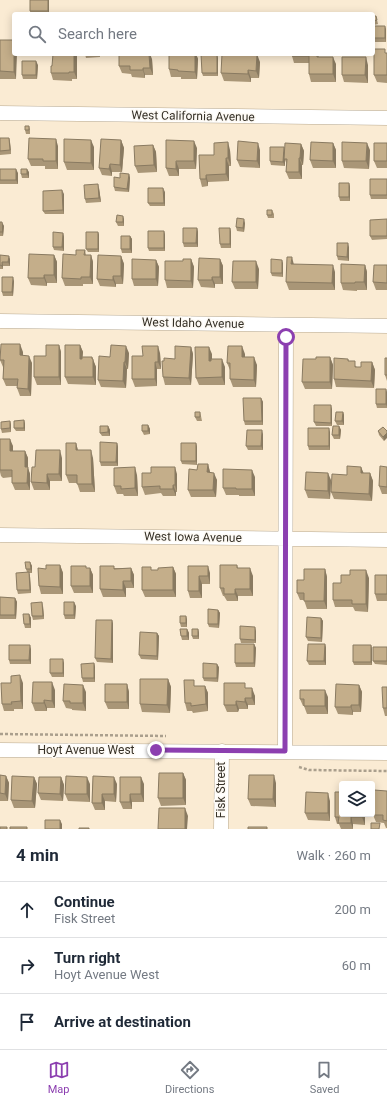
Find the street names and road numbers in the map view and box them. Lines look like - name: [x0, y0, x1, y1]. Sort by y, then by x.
- street label: West California Avenue: [131, 108, 255, 124]
- street label: West Idaho Avenue: [142, 315, 244, 331]
- street label: West Iowa Avenue: [144, 529, 242, 545]
- street label: Hoyt Avenue West: [37, 743, 135, 757]
- street label: Fisk Street: [214, 762, 228, 818]

